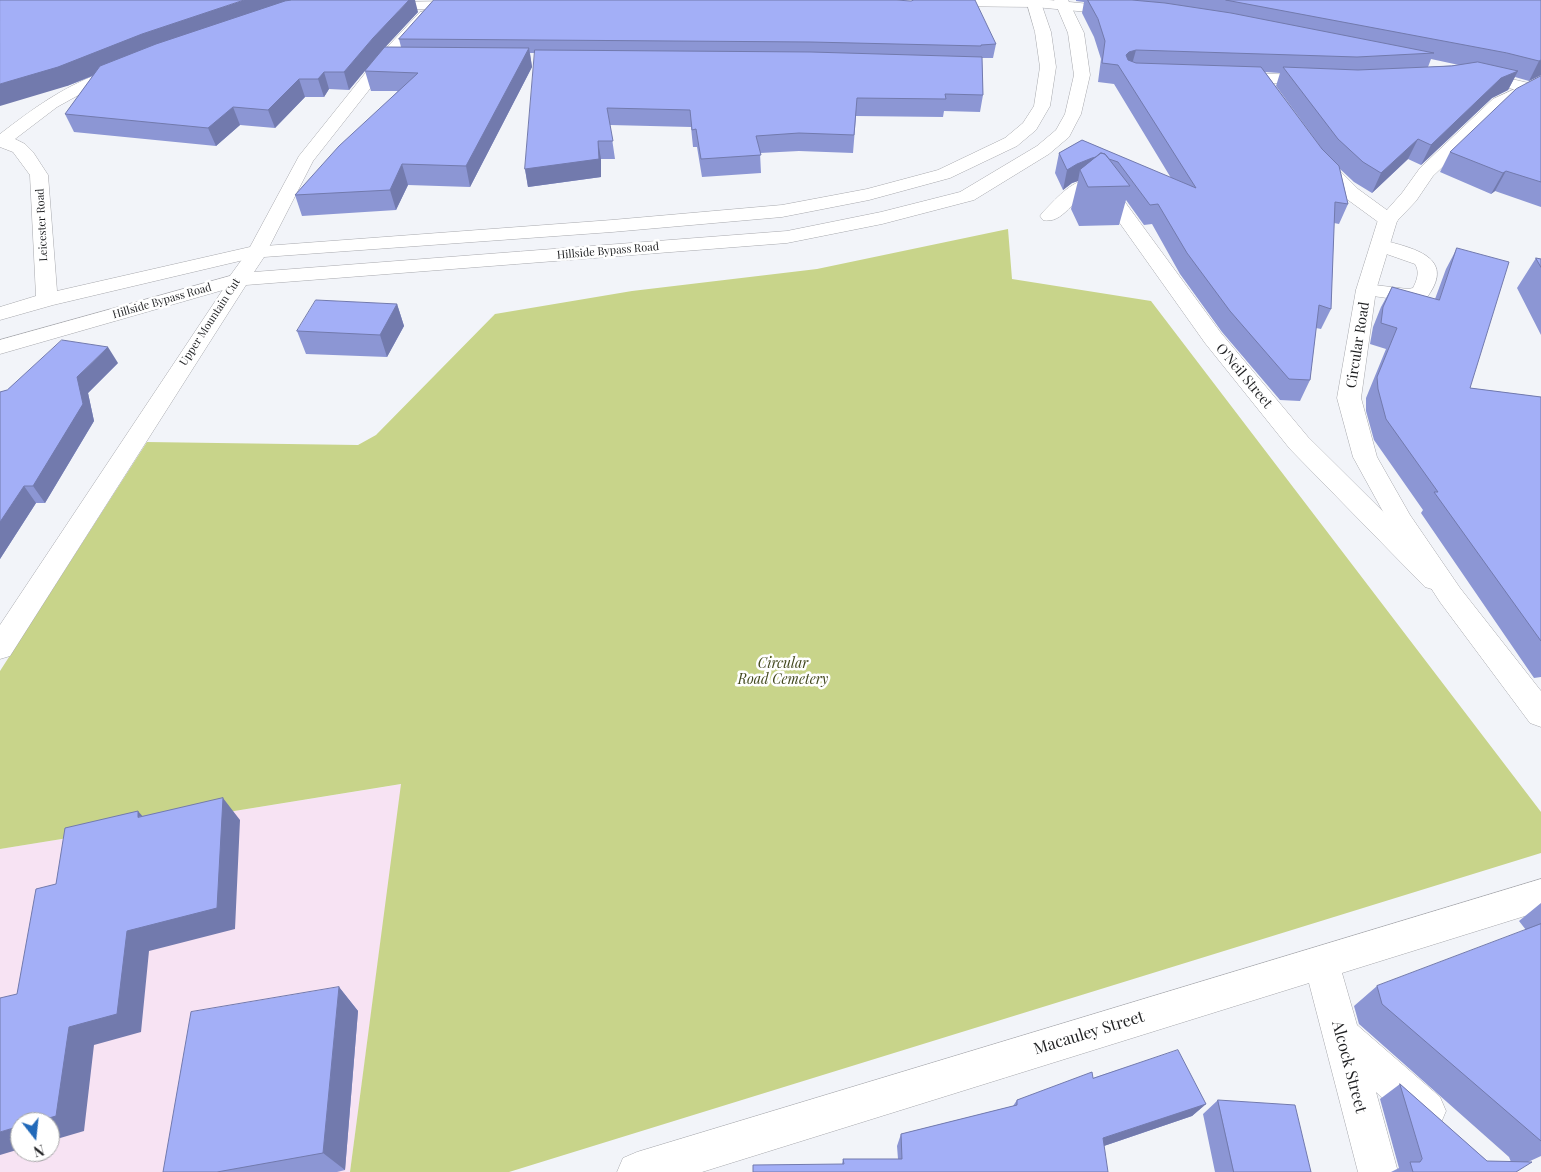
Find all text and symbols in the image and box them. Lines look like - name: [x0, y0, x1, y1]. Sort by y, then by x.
- street label: Leicester Road: [33, 188, 51, 262]
- street label: Hillside Bypass Road: [556, 240, 660, 262]
- street label: Upper Mountain Cut: [177, 276, 243, 368]
- street label: Hillside Bypass Road: [111, 281, 213, 321]
- street label: Circular Road: [1343, 301, 1373, 389]
- street label: O'Neil Street: [1212, 340, 1276, 412]
- park label: Circular Road Cemetery: [738, 656, 828, 689]
- street label: Macauley Street: [1032, 1007, 1146, 1059]
- street label: Alcock Street: [1327, 1019, 1371, 1115]
- north arrow: [10, 1112, 60, 1162]
- text: N: [32, 1140, 46, 1161]

